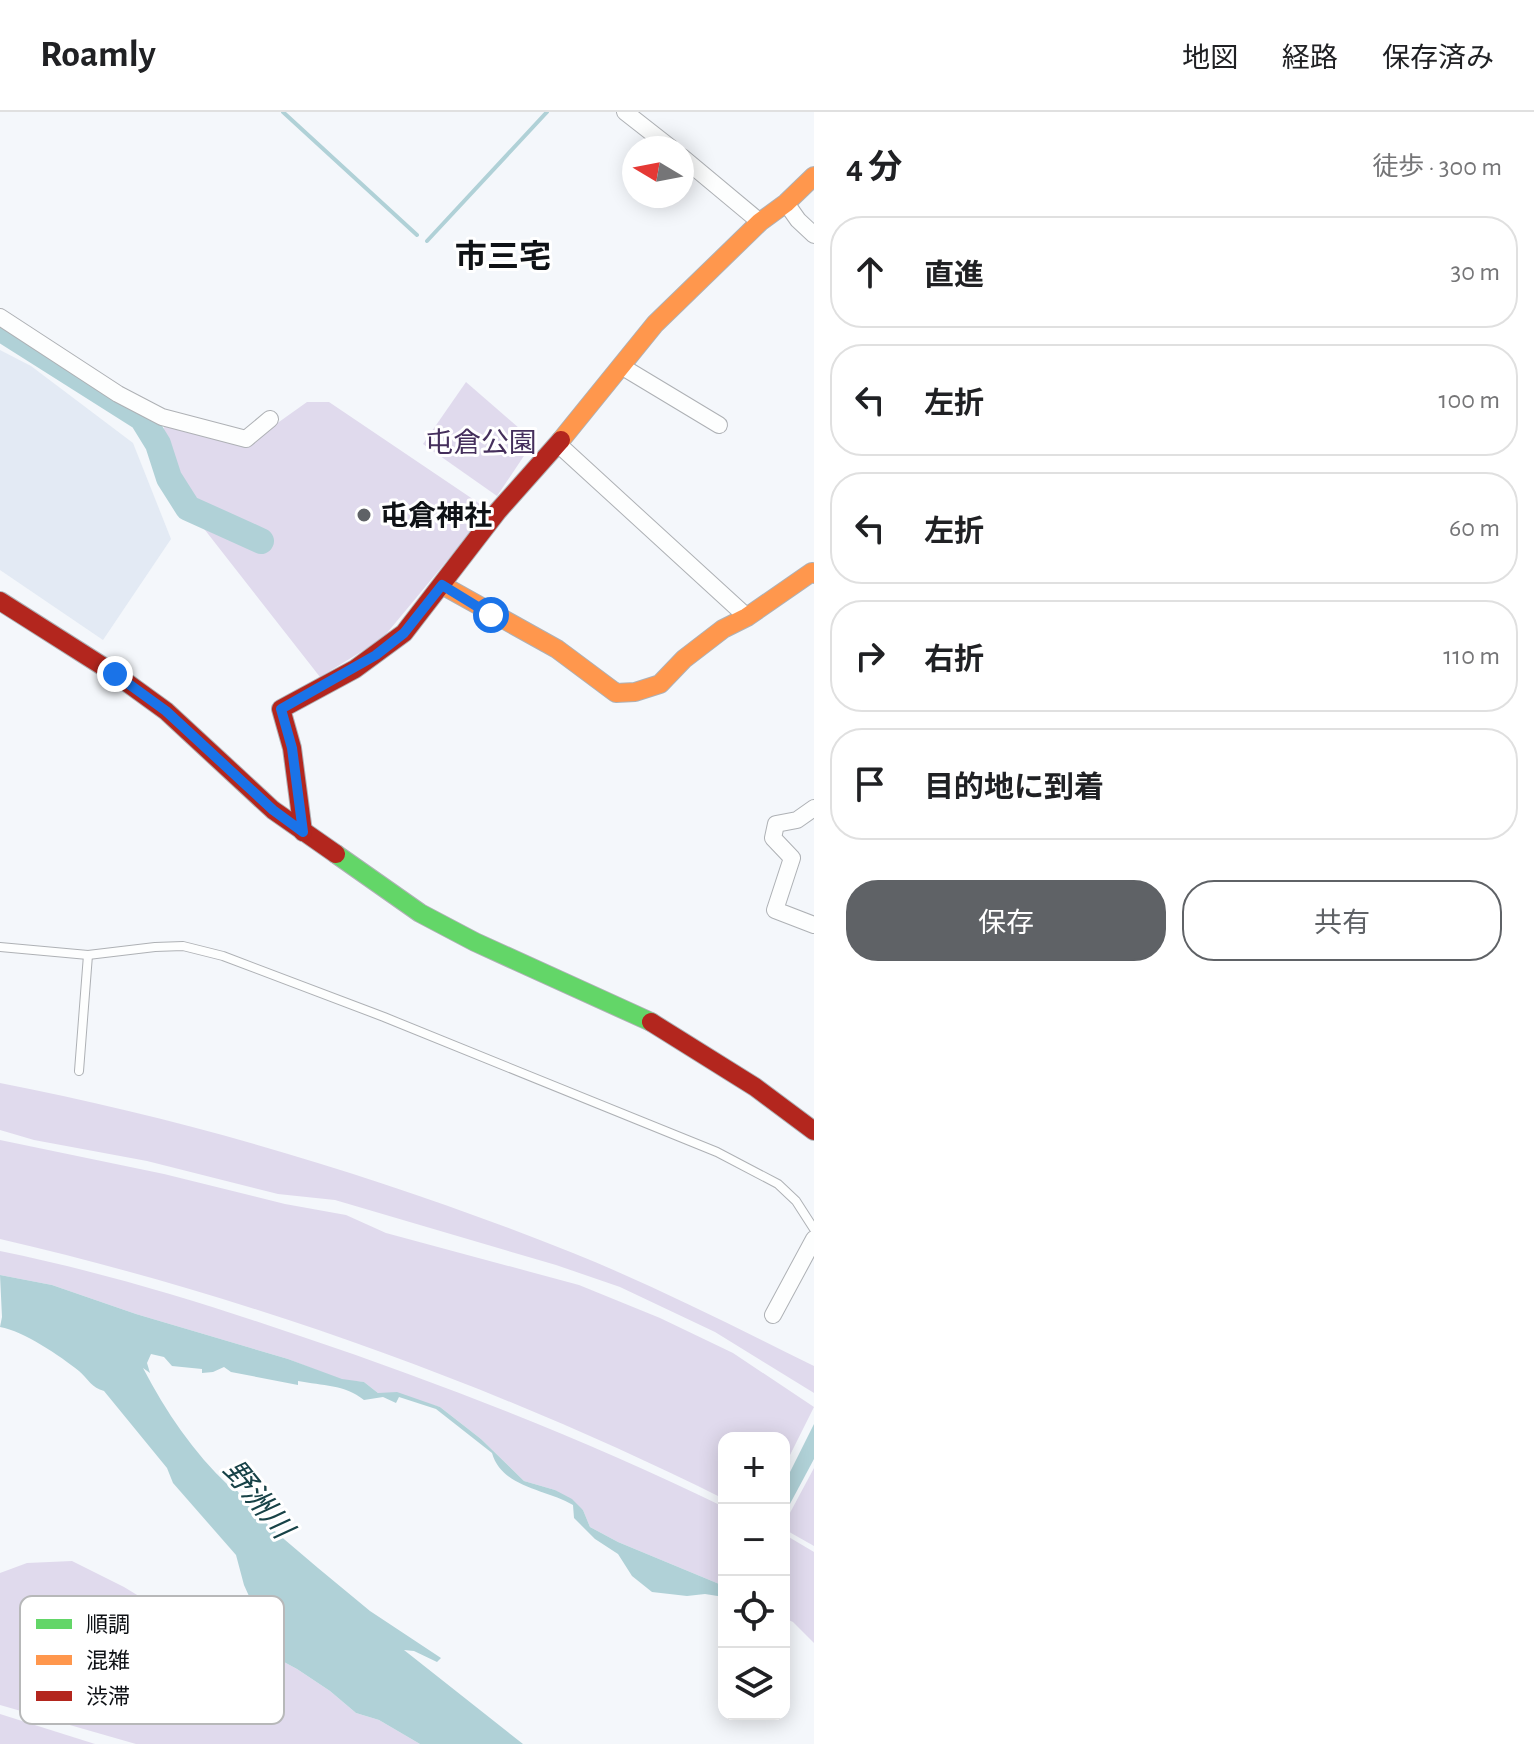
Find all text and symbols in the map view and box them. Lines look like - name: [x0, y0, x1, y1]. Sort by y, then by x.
- text: Roamly: [40, 36, 156, 74]
- text: 地図: [1182, 45, 1238, 73]
- text: 経路: [1282, 45, 1338, 73]
- text: 保存済み: [1382, 45, 1494, 73]
- north arrow: [622, 136, 694, 208]
- text: 4 分: [846, 151, 902, 185]
- text: 徒歩 · 300 m: [1372, 154, 1502, 180]
- district label: 市三宅: [455, 239, 551, 273]
- icon: ahead: [848, 250, 892, 294]
- text: 30 m: [1450, 259, 1500, 285]
- text: 直進: [924, 261, 984, 291]
- icon: left: [848, 378, 892, 422]
- text: 100 m: [1439, 387, 1500, 413]
- text: 左折: [924, 389, 984, 419]
- park label: 屯倉公園: [425, 428, 537, 458]
- place label: 屯倉神社: [380, 501, 492, 531]
- marker: 屯倉神社: [355, 506, 373, 524]
- icon: left: [848, 506, 892, 550]
- text: 60 m: [1449, 515, 1500, 541]
- text: 左折: [924, 517, 984, 547]
- route start: [473, 597, 509, 633]
- icon: right: [848, 634, 892, 678]
- text: 110 m: [1443, 643, 1500, 669]
- text: 右折: [924, 645, 984, 675]
- route end: [97, 656, 133, 692]
- icon: arrive: [848, 762, 892, 806]
- text: 目的地に到着: [924, 773, 1104, 803]
- button: 保存: [846, 880, 1166, 961]
- button: 共有: [1182, 880, 1502, 961]
- map controls: [718, 1432, 790, 1720]
- button: +: [718, 1432, 790, 1504]
- water label: 野洲川: [217, 1455, 300, 1546]
- button: −: [718, 1504, 790, 1576]
- button: locate: [718, 1576, 790, 1648]
- legend: [20, 1596, 284, 1724]
- text: 順調: [86, 1614, 130, 1636]
- button: layers: [718, 1648, 790, 1720]
- text: 混雑: [86, 1649, 130, 1672]
- text: 渋滞: [86, 1685, 130, 1708]

